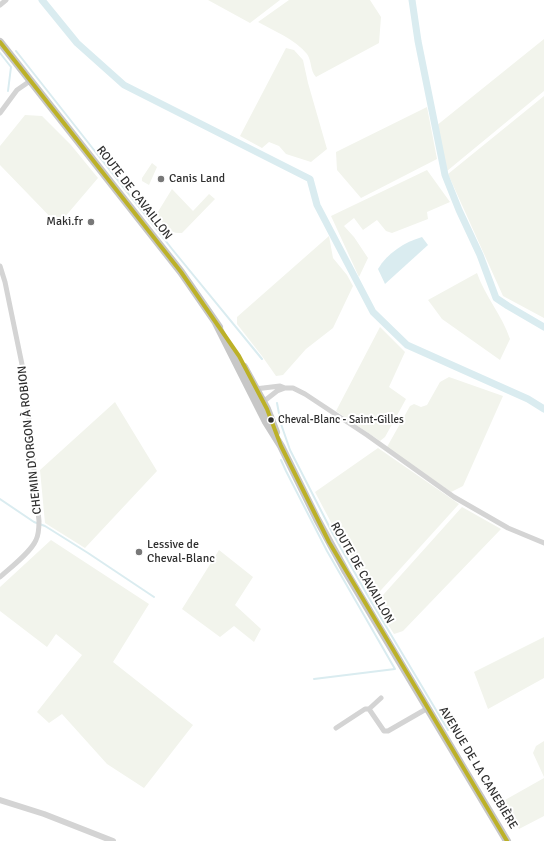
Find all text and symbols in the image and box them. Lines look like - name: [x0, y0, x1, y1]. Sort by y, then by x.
- street label: ROUTE DE CAVAILLON: [93, 143, 175, 243]
- place label: Canis Land: [169, 172, 225, 186]
- marker: Canis Land: [156, 174, 166, 184]
- place label: Maki.fr: [46, 215, 83, 229]
- marker: Maki.fr: [86, 217, 96, 227]
- street label: CHEMIN D'ORGON À ROBION: [15, 365, 45, 515]
- place label: Cheval-Blanc - Saint-Gilles: [278, 413, 404, 427]
- marker: Cheval-Blanc - Saint-Gilles: [266, 415, 276, 425]
- street label: ROUTE DE CAVAILLON: [327, 520, 397, 626]
- place label: Lessive de Cheval-Blanc: [147, 538, 215, 566]
- marker: Lessive de Cheval-Blanc: [134, 547, 144, 557]
- street label: AVENUE DE LA CANEBIÈRE: [436, 704, 520, 832]

